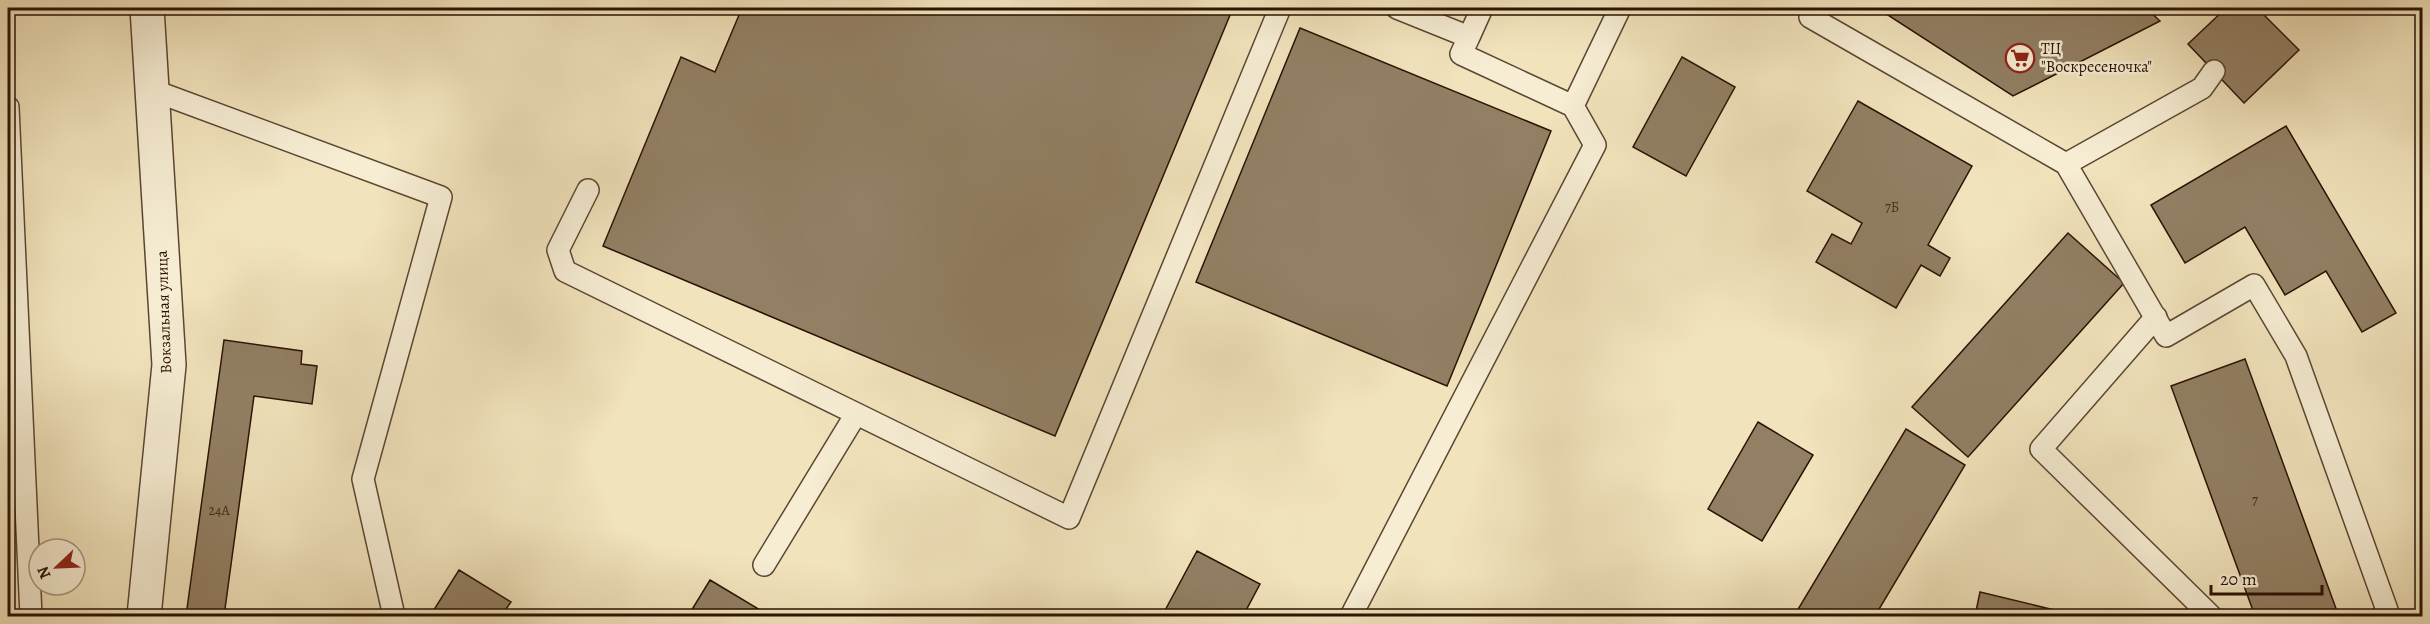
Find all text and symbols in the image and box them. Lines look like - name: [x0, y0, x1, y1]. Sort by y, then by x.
- place label: ТЦ "Воскресеночка": [2041, 38, 2152, 78]
- supermarket icon: ТЦ "Воскресеночка": [2004, 42, 2036, 74]
- house number: 7Б: [1885, 198, 1899, 217]
- street label: Вокзальная улица: [151, 249, 177, 374]
- house number: 7: [2252, 491, 2258, 510]
- house number: 24А: [208, 501, 230, 520]
- north arrow: [27, 537, 87, 597]
- scale bar: [2211, 558, 2322, 596]
- text: N: [32, 562, 57, 582]
- text: 20 m: [2220, 567, 2257, 591]

